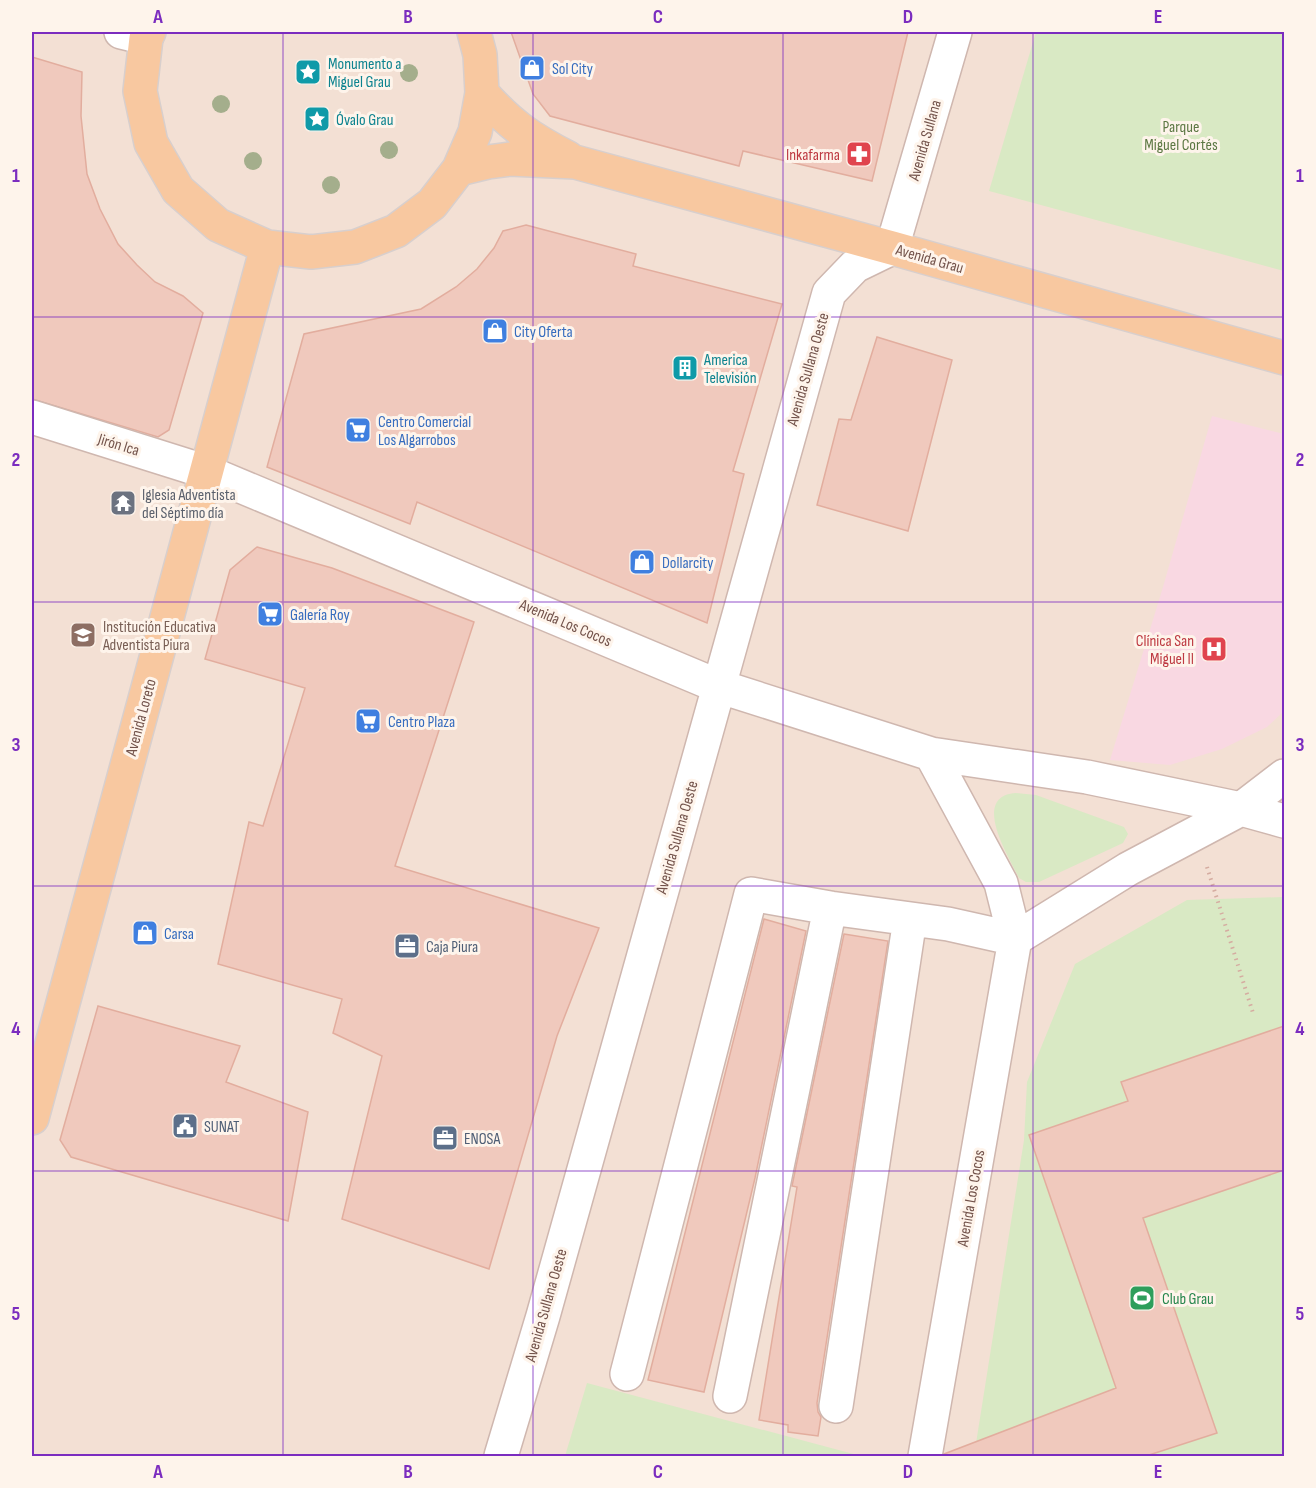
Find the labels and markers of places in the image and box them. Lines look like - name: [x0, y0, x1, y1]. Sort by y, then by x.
- shop icon: Sol City: [517, 53, 547, 83]
- place label: Monumento a Miguel Grau: [328, 55, 401, 92]
- place icon: Monumento a Miguel Grau: [293, 57, 323, 87]
- place label: Sol City: [552, 60, 593, 79]
- place icon: Óvalo Grau: [302, 104, 332, 134]
- place label: Óvalo Grau: [336, 111, 393, 130]
- pharmacy icon: Inkafarma: [844, 139, 874, 169]
- place label: Inkafarma: [786, 146, 840, 165]
- shop icon: City Oferta: [480, 316, 510, 346]
- place label: City Oferta: [514, 323, 573, 342]
- place label: America Televisión: [703, 351, 757, 388]
- building icon: America Televisión: [670, 353, 700, 383]
- place label: Centro Comercial Los Algarrobos: [378, 413, 471, 450]
- supermarket icon: Centro Comercial Los Algarrobos: [343, 415, 373, 445]
- place label: Iglesia Adventista del Séptimo día: [142, 486, 236, 523]
- temple icon: Iglesia Adventista del Séptimo día: [108, 488, 138, 518]
- shop icon: Dollarcity: [627, 547, 657, 577]
- place label: Dollarcity: [662, 554, 713, 573]
- supermarket icon: Galería Roy: [255, 599, 285, 629]
- place label: Galería Roy: [290, 606, 350, 625]
- place label: Institución Educativa Adventista Piura: [102, 618, 216, 655]
- school or university icon: Institución Educativa Adventista Piura: [68, 620, 98, 650]
- place label: Clínica San Miguel II: [1136, 632, 1194, 669]
- hospital icon: Clínica San Miguel II: [1199, 634, 1229, 664]
- supermarket icon: Centro Plaza: [353, 706, 383, 736]
- place label: Centro Plaza: [388, 713, 455, 732]
- shop icon: Carsa: [130, 918, 160, 948]
- place label: Carsa: [164, 925, 194, 944]
- office icon: Caja Piura: [392, 931, 422, 961]
- place label: Caja Piura: [426, 938, 478, 957]
- public building icon: SUNAT: [170, 1111, 200, 1141]
- place label: SUNAT: [204, 1118, 240, 1137]
- office icon: ENOSA: [430, 1123, 460, 1153]
- place label: ENOSA: [464, 1130, 500, 1149]
- sports icon: Club Grau: [1127, 1283, 1157, 1313]
- place label: Club Grau: [1162, 1290, 1214, 1309]

